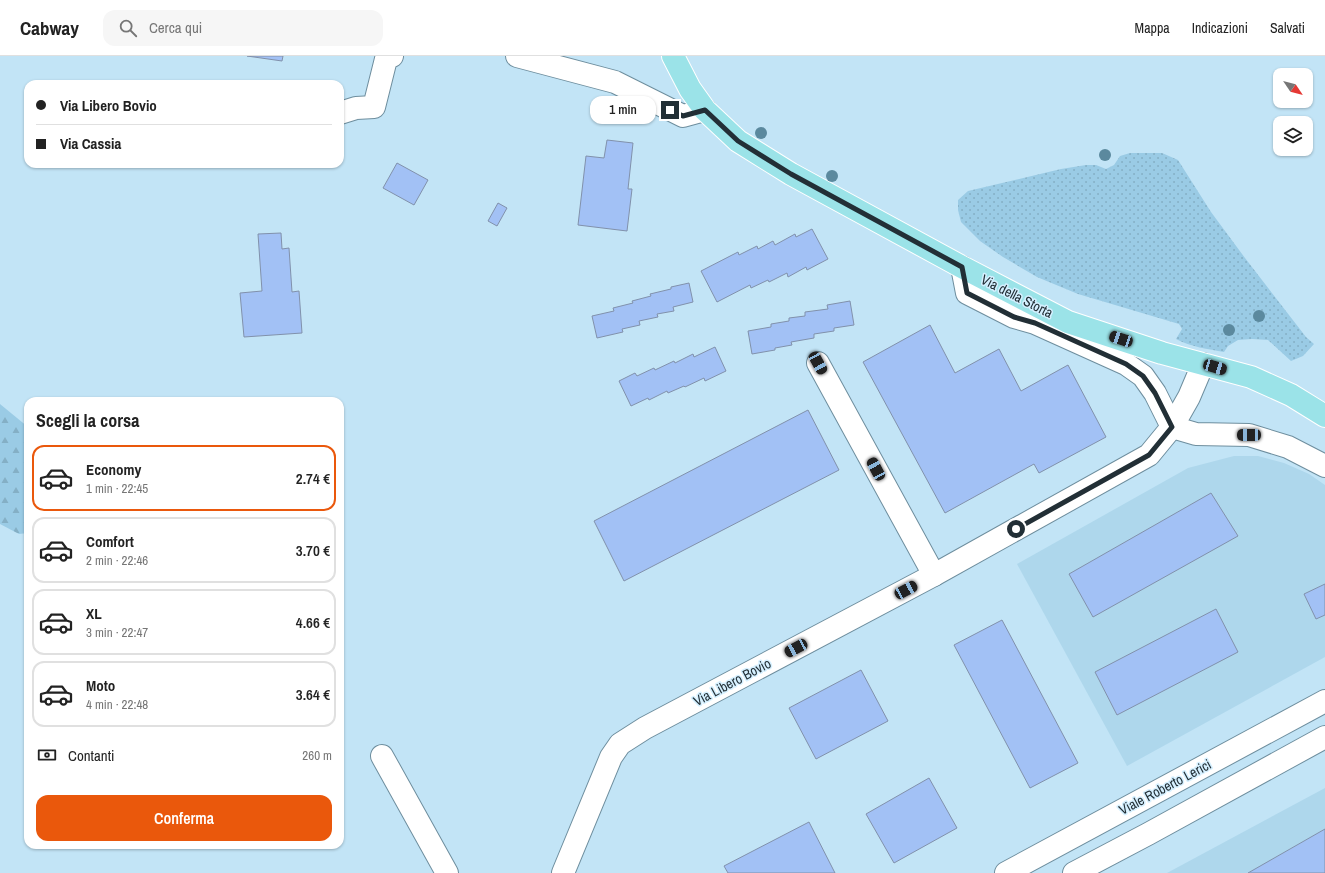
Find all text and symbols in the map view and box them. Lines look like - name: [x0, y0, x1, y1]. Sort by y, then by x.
- search box: [103, 10, 383, 46]
- text: Cabway: [20, 15, 79, 41]
- icon: search: [117, 17, 139, 39]
- text: Cerca qui: [149, 17, 202, 38]
- text: Mappa: [1135, 19, 1170, 37]
- text: Indicazioni: [1192, 19, 1248, 37]
- text: Salvati: [1270, 19, 1305, 37]
- north arrow: [1273, 68, 1313, 108]
- map controls: [1273, 68, 1313, 156]
- text: Via Libero Bovio: [60, 95, 157, 116]
- callout: 1 min: [590, 96, 656, 124]
- text: 1 min: [609, 101, 637, 118]
- route end: [661, 101, 679, 119]
- button: layers: [1273, 116, 1313, 156]
- text: Via Cassia: [60, 133, 121, 154]
- street label: Via della Storta: [978, 270, 1057, 322]
- car: [1108, 330, 1134, 348]
- car: [807, 350, 829, 376]
- car: [1202, 358, 1228, 376]
- text: Scegli la corsa: [36, 408, 139, 433]
- car: [1237, 429, 1261, 441]
- car: [865, 456, 887, 482]
- text: Economy: [86, 459, 141, 480]
- icon: car: [38, 460, 74, 496]
- text: 2.74 €: [296, 468, 330, 489]
- text: 1 min · 22:45: [86, 480, 148, 497]
- route start: [1007, 520, 1025, 538]
- text: Comfort: [86, 531, 134, 552]
- icon: car: [38, 532, 74, 568]
- text: 3.70 €: [296, 540, 330, 561]
- text: 2 min · 22:46: [86, 552, 148, 569]
- car: [893, 579, 919, 601]
- text: XL: [86, 603, 102, 624]
- icon: car: [38, 604, 74, 640]
- text: 4.66 €: [296, 612, 330, 633]
- text: 3 min · 22:47: [86, 624, 148, 641]
- car: [783, 637, 809, 659]
- street label: Via Libero Bovio: [690, 654, 774, 710]
- text: Moto: [86, 675, 115, 696]
- icon: car: [38, 676, 74, 712]
- text: 3.64 €: [296, 684, 330, 705]
- text: 4 min · 22:48: [86, 696, 148, 713]
- icon: cash: [36, 744, 58, 766]
- text: Contanti: [68, 745, 115, 766]
- text: 260 m: [302, 747, 332, 764]
- street label: Viale Roberto Lerici: [1116, 755, 1214, 819]
- button: Conferma: [36, 795, 332, 841]

